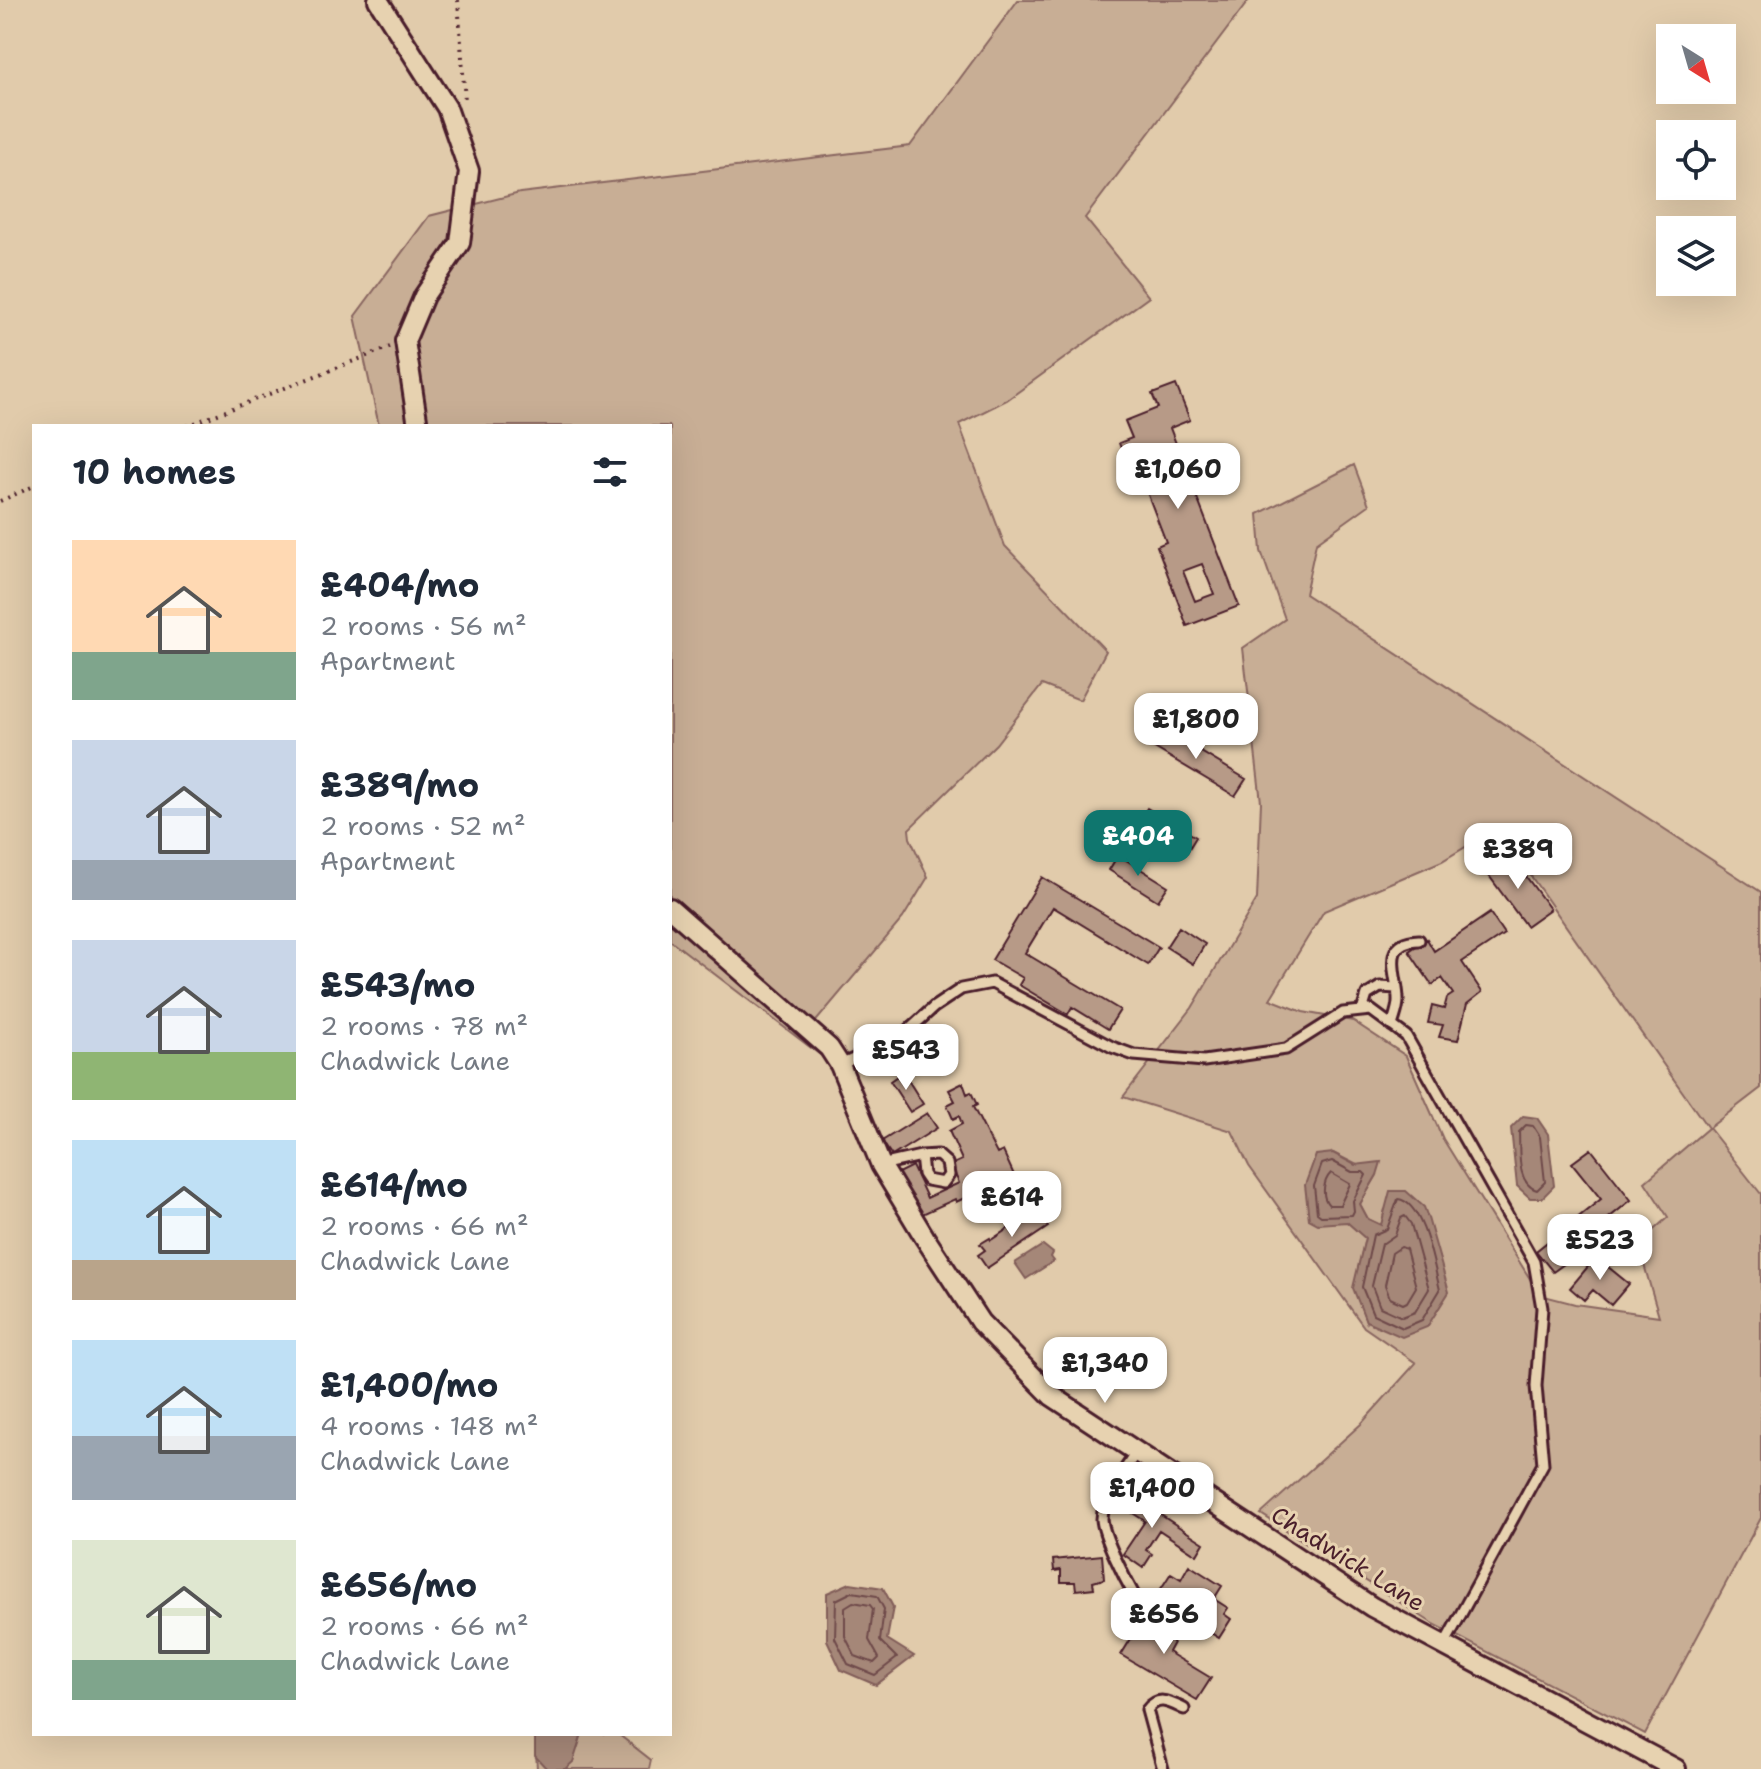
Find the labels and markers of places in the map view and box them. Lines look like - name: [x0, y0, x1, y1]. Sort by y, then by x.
- pin: £1,060: [1113, 443, 1243, 511]
- pin: £1,800: [1131, 693, 1261, 761]
- pin: £404: [1091, 810, 1185, 878]
- pin: £389: [1471, 823, 1565, 891]
- pin: £543: [859, 1024, 953, 1092]
- pin: £614: [965, 1171, 1059, 1239]
- pin: £523: [1553, 1214, 1647, 1282]
- pin: £1,340: [1040, 1337, 1170, 1405]
- pin: £1,400: [1087, 1462, 1217, 1530]
- pin: £656: [1117, 1588, 1211, 1656]

